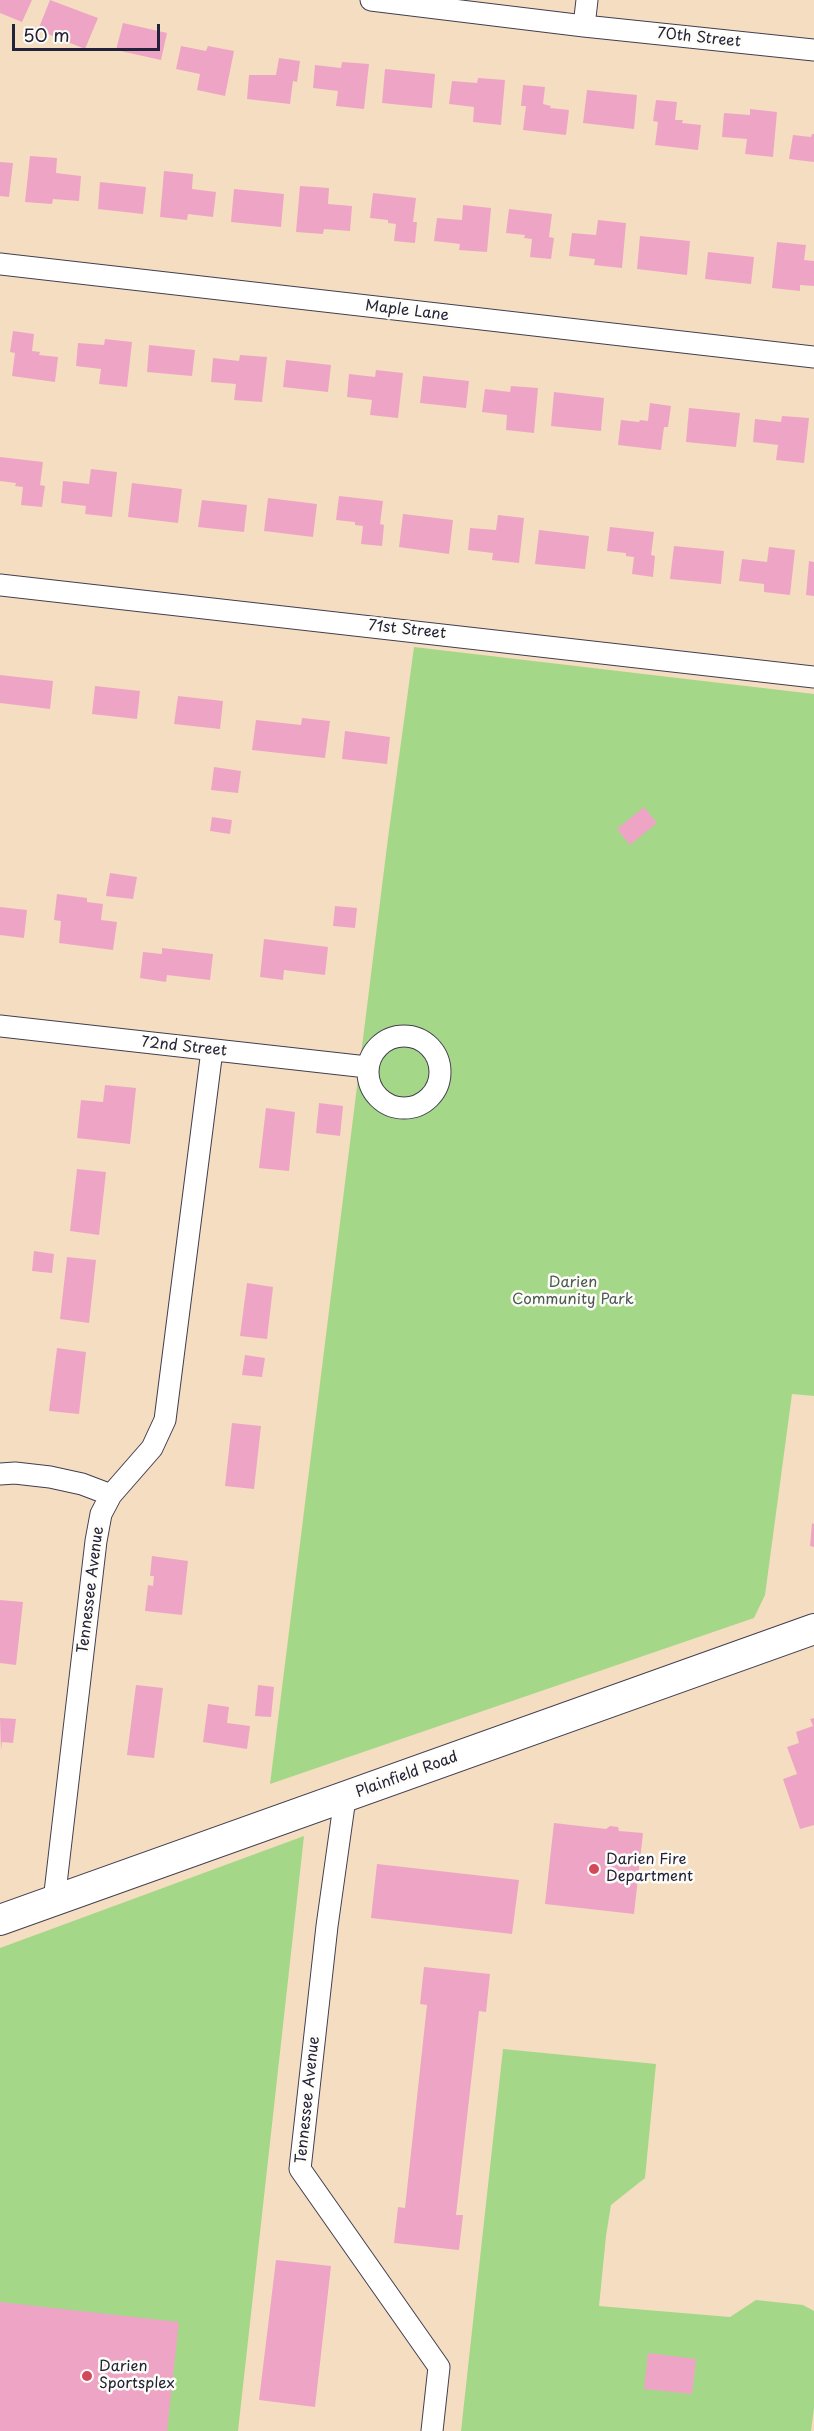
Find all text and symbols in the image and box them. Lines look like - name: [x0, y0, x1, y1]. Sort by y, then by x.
- scale bar: [15, 12, 164, 50]
- text: 50 m: [23, 21, 70, 48]
- street label: 70th Street: [656, 25, 742, 51]
- street label: Maple Lane: [364, 297, 450, 325]
- street label: 71st Street: [367, 617, 447, 643]
- street label: 72nd Street: [140, 1034, 228, 1060]
- park label: Darien Community Park: [512, 1274, 634, 1309]
- street label: Tennessee Avenue: [74, 1526, 108, 1654]
- street label: Plainfield Road: [354, 1748, 460, 1802]
- place label: Darien Fire Department: [606, 1851, 693, 1886]
- marker: Darien Fire Department: [587, 1862, 601, 1876]
- street label: Tennessee Avenue: [292, 2036, 324, 2164]
- place label: Darien Sportsplex: [99, 2358, 175, 2393]
- marker: Darien Sportsplex: [80, 2369, 94, 2383]

